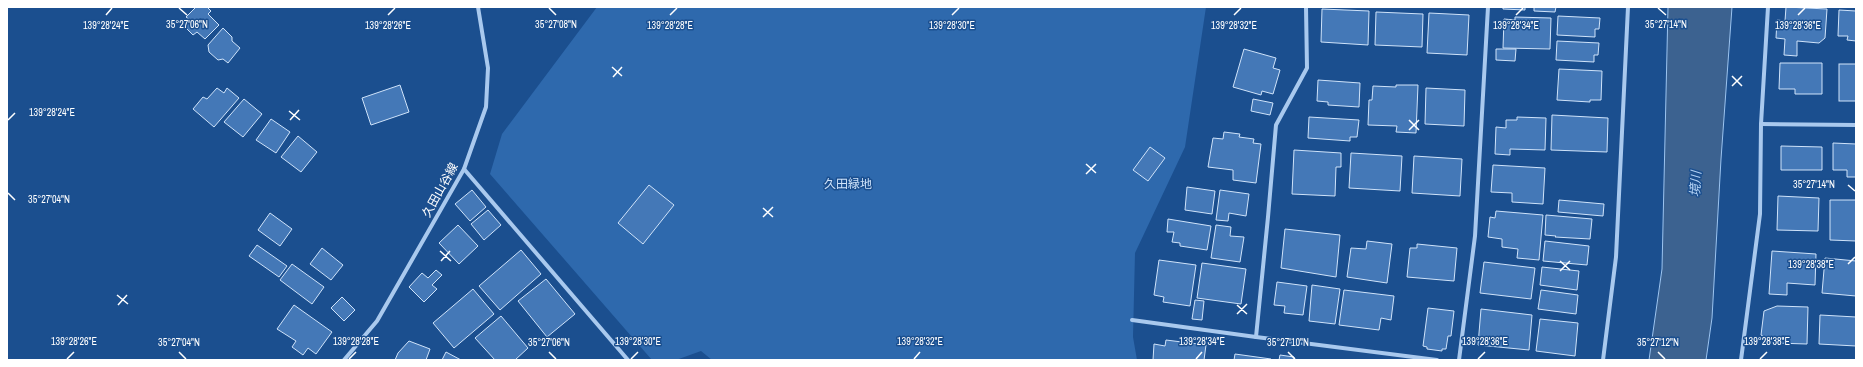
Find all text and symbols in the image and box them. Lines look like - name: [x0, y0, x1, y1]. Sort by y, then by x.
- text: 35°27'06"N: [166, 18, 208, 31]
- text: 35°27'08"N: [535, 18, 577, 31]
- text: 35°27'14"N: [1645, 18, 1687, 31]
- text: 139°28'24"E: [83, 19, 129, 32]
- text: 139°28'26"E: [365, 19, 411, 32]
- text: 139°28'28"E: [647, 19, 693, 32]
- text: 139°28'30"E: [929, 19, 975, 32]
- text: 139°28'32"E: [1211, 19, 1257, 32]
- text: 139°28'34"E: [1493, 19, 1539, 32]
- text: 139°28'36"E: [1775, 19, 1821, 32]
- text: 139°28'24"E: [29, 106, 75, 119]
- street label: 久田山谷線: [418, 160, 462, 220]
- water label: 境川: [1686, 169, 1705, 197]
- park label: 久田緑地: [824, 176, 872, 192]
- text: 35°27'14"N: [1793, 178, 1835, 191]
- text: 35°27'04"N: [28, 193, 70, 206]
- text: 139°28'38"E: [1788, 258, 1834, 271]
- text: 139°28'26"E: [51, 335, 97, 348]
- text: 139°28'28"E: [333, 335, 379, 348]
- text: 139°28'30"E: [615, 335, 661, 348]
- text: 139°28'32"E: [897, 335, 943, 348]
- text: 139°28'34"E: [1179, 335, 1225, 348]
- text: 139°28'36"E: [1462, 335, 1508, 348]
- text: 139°28'38"E: [1744, 335, 1790, 348]
- text: 35°27'04"N: [158, 336, 200, 349]
- text: 35°27'06"N: [528, 336, 570, 349]
- text: 35°27'10"N: [1267, 336, 1309, 349]
- text: 35°27'12"N: [1637, 336, 1679, 349]

